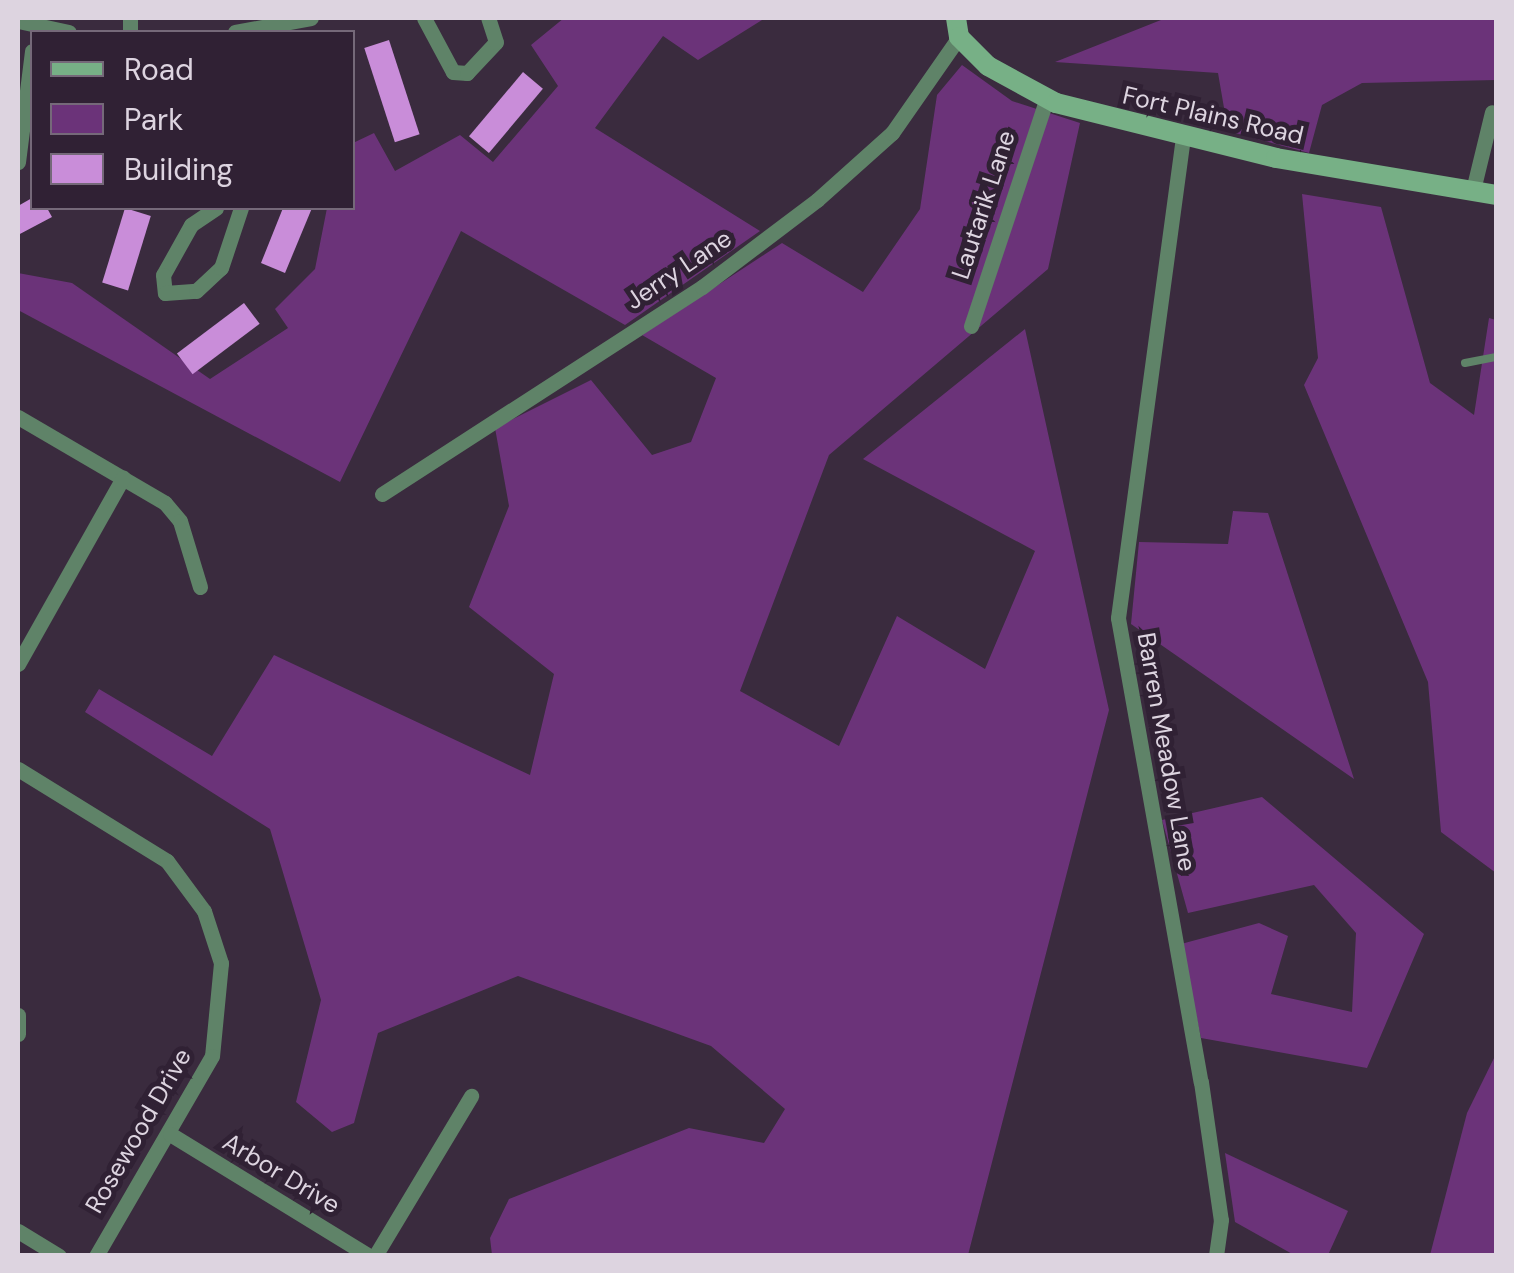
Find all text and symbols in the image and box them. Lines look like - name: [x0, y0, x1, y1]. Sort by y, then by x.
- legend: [30, 30, 355, 210]
- text: Road: [124, 50, 194, 89]
- street label: Fort Plains Road: [1120, 81, 1306, 151]
- text: Park: [124, 100, 183, 139]
- street label: Lautarik Lane: [946, 127, 1022, 283]
- text: Building: [124, 150, 233, 189]
- street label: Jerry Lane: [620, 224, 738, 316]
- street label: Barren Meadow Lane: [1130, 630, 1202, 874]
- street label: Rosewood Drive: [80, 1043, 198, 1219]
- street label: Arbor Drive: [217, 1127, 345, 1221]

